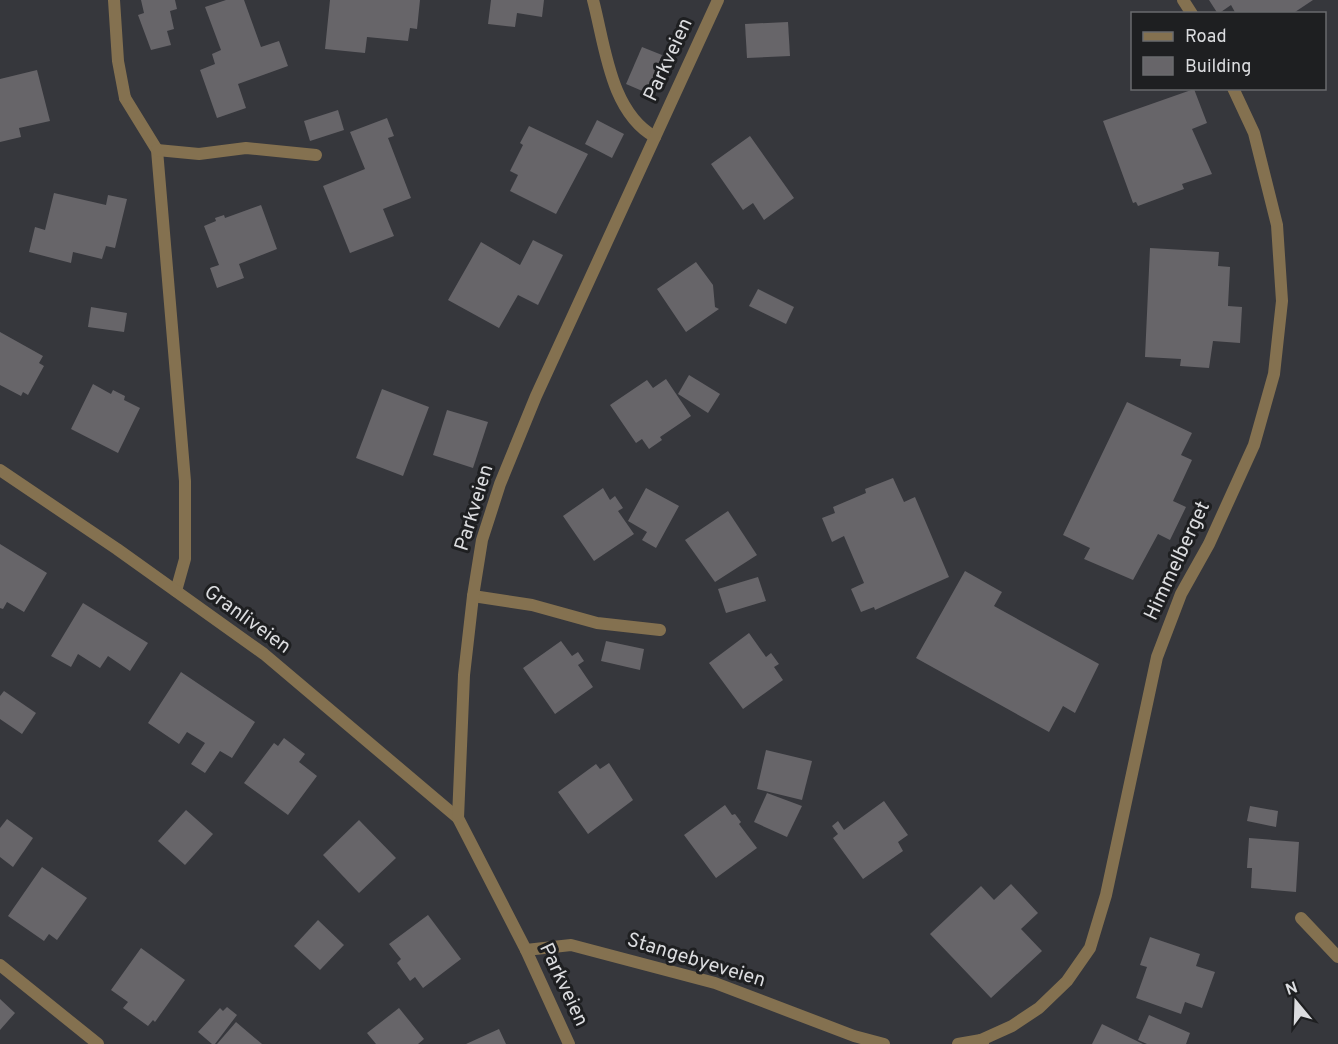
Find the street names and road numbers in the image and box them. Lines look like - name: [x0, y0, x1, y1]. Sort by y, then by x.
- street label: Parkveien: [638, 14, 700, 106]
- street label: Parkveien: [450, 462, 500, 554]
- street label: Himmelberget: [1139, 497, 1217, 625]
- street label: Granliveien: [198, 580, 296, 660]
- street label: Stangebyeveien: [624, 928, 768, 994]
- street label: Parkveien: [532, 939, 594, 1031]

